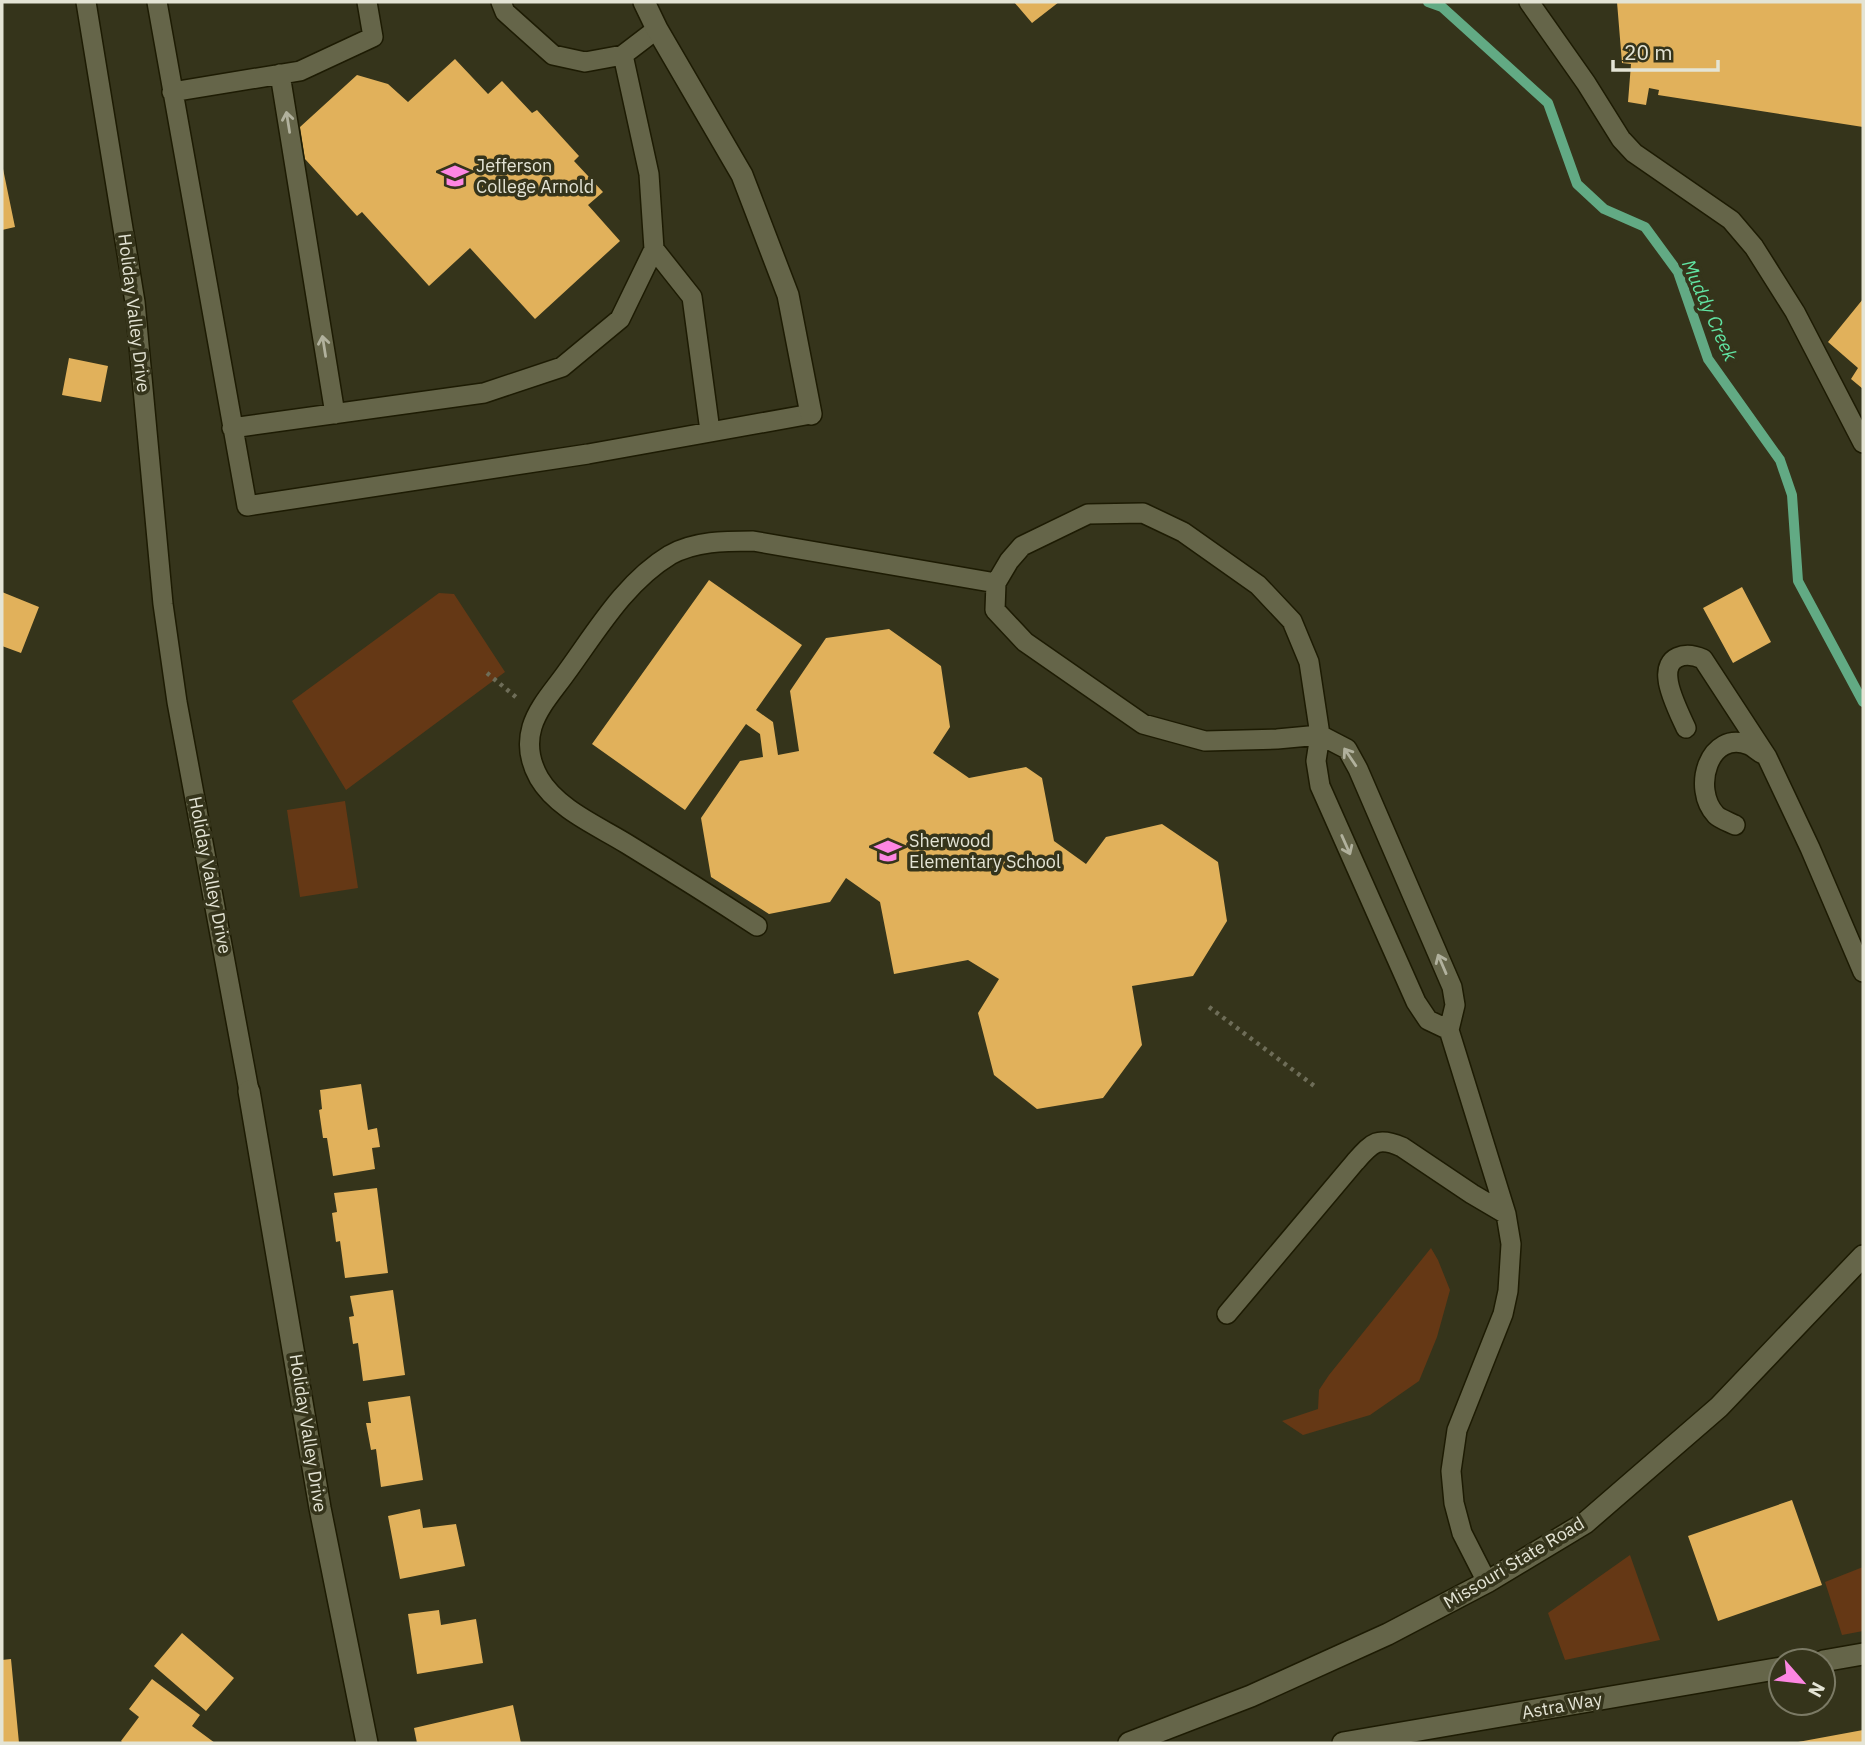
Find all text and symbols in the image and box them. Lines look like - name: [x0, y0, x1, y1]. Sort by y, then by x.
- scale bar: [1613, 28, 1718, 72]
- text: 20 m: [1624, 38, 1673, 66]
- one-way arrow: [281, 111, 294, 134]
- place label: Jefferson College Arnold: [476, 154, 594, 198]
- school or university icon: Jefferson College Arnold: [440, 161, 470, 191]
- street label: Holiday Valley Drive: [113, 232, 156, 394]
- water label: Muddy Creek: [1677, 255, 1744, 366]
- one-way arrow: [317, 335, 330, 358]
- one-way arrow: [1343, 748, 1357, 767]
- street label: Holiday Valley Drive: [184, 794, 237, 956]
- place label: Sherwood Elementary School: [909, 829, 1061, 873]
- one-way arrow: [1340, 834, 1353, 856]
- school or university icon: Sherwood Elementary School: [873, 836, 903, 866]
- one-way arrow: [1435, 954, 1448, 976]
- street label: Holiday Valley Drive: [285, 1352, 332, 1514]
- street label: Missouri State Road: [1439, 1511, 1588, 1614]
- north arrow: [1767, 1647, 1837, 1717]
- text: N: [1803, 1678, 1831, 1702]
- street label: Astra Way: [1520, 1687, 1604, 1724]

